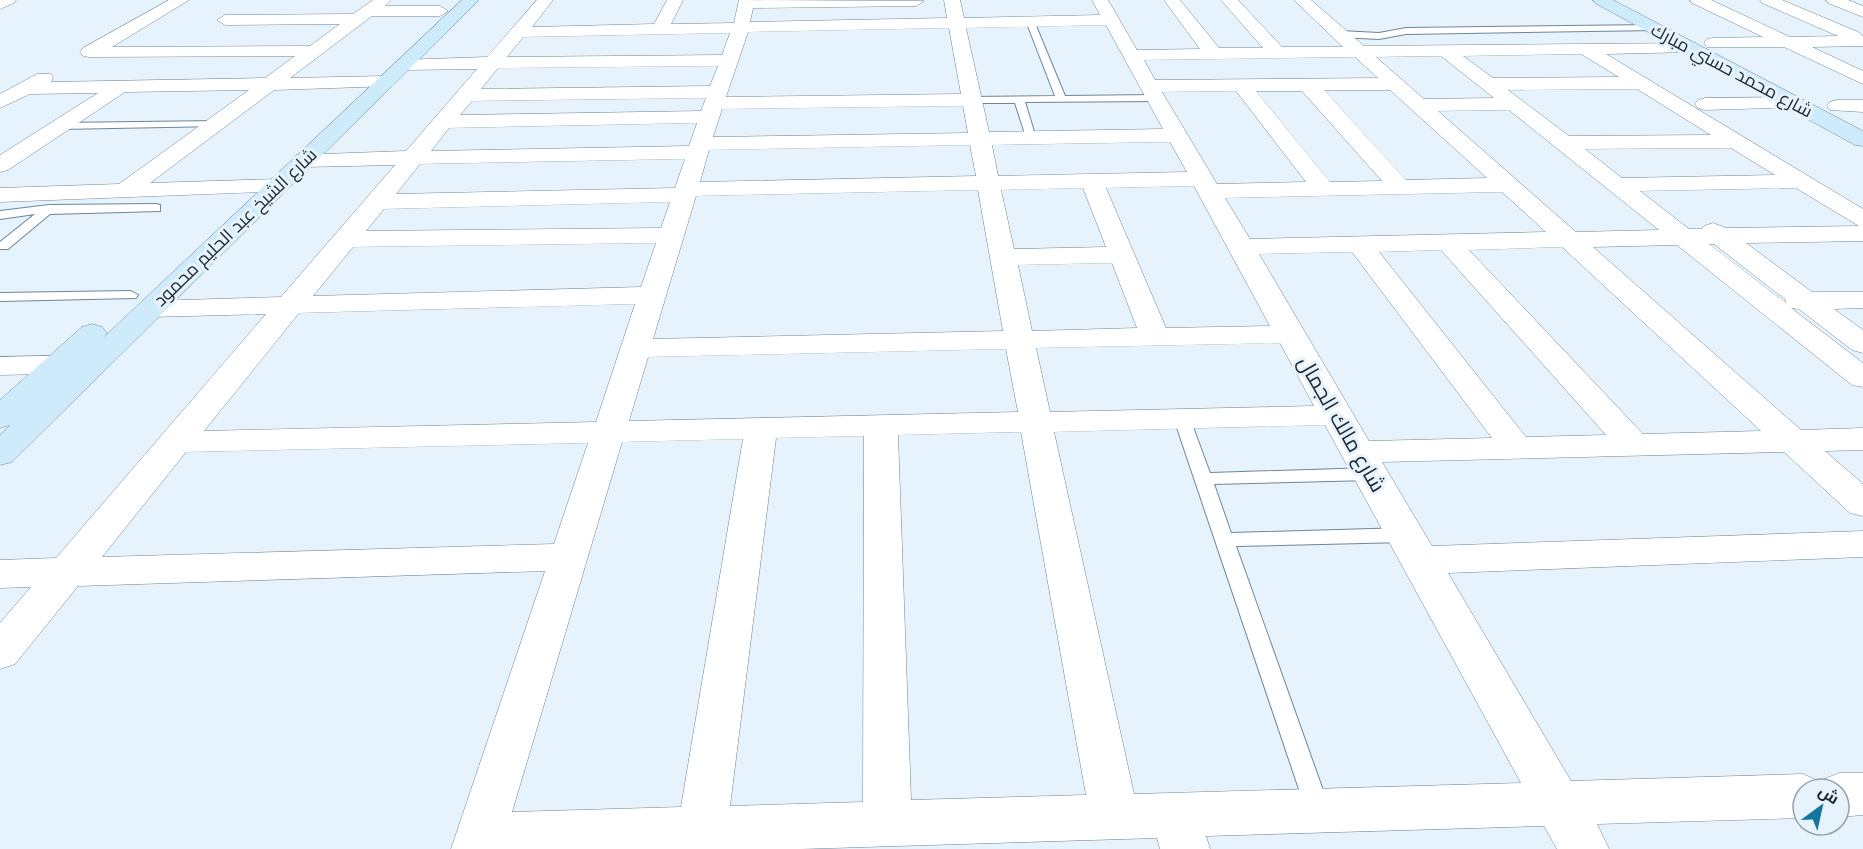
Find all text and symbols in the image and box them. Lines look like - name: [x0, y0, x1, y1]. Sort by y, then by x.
- street label: شارع محمد حسني مبارك: [1646, 18, 1817, 125]
- street label: شارع الشيخ عبد الحليم محمود: [149, 143, 322, 312]
- street label: شارع مالك الجمال: [1291, 351, 1392, 497]
- north arrow: [1791, 777, 1851, 837]
- text: ش: [1815, 780, 1843, 808]

